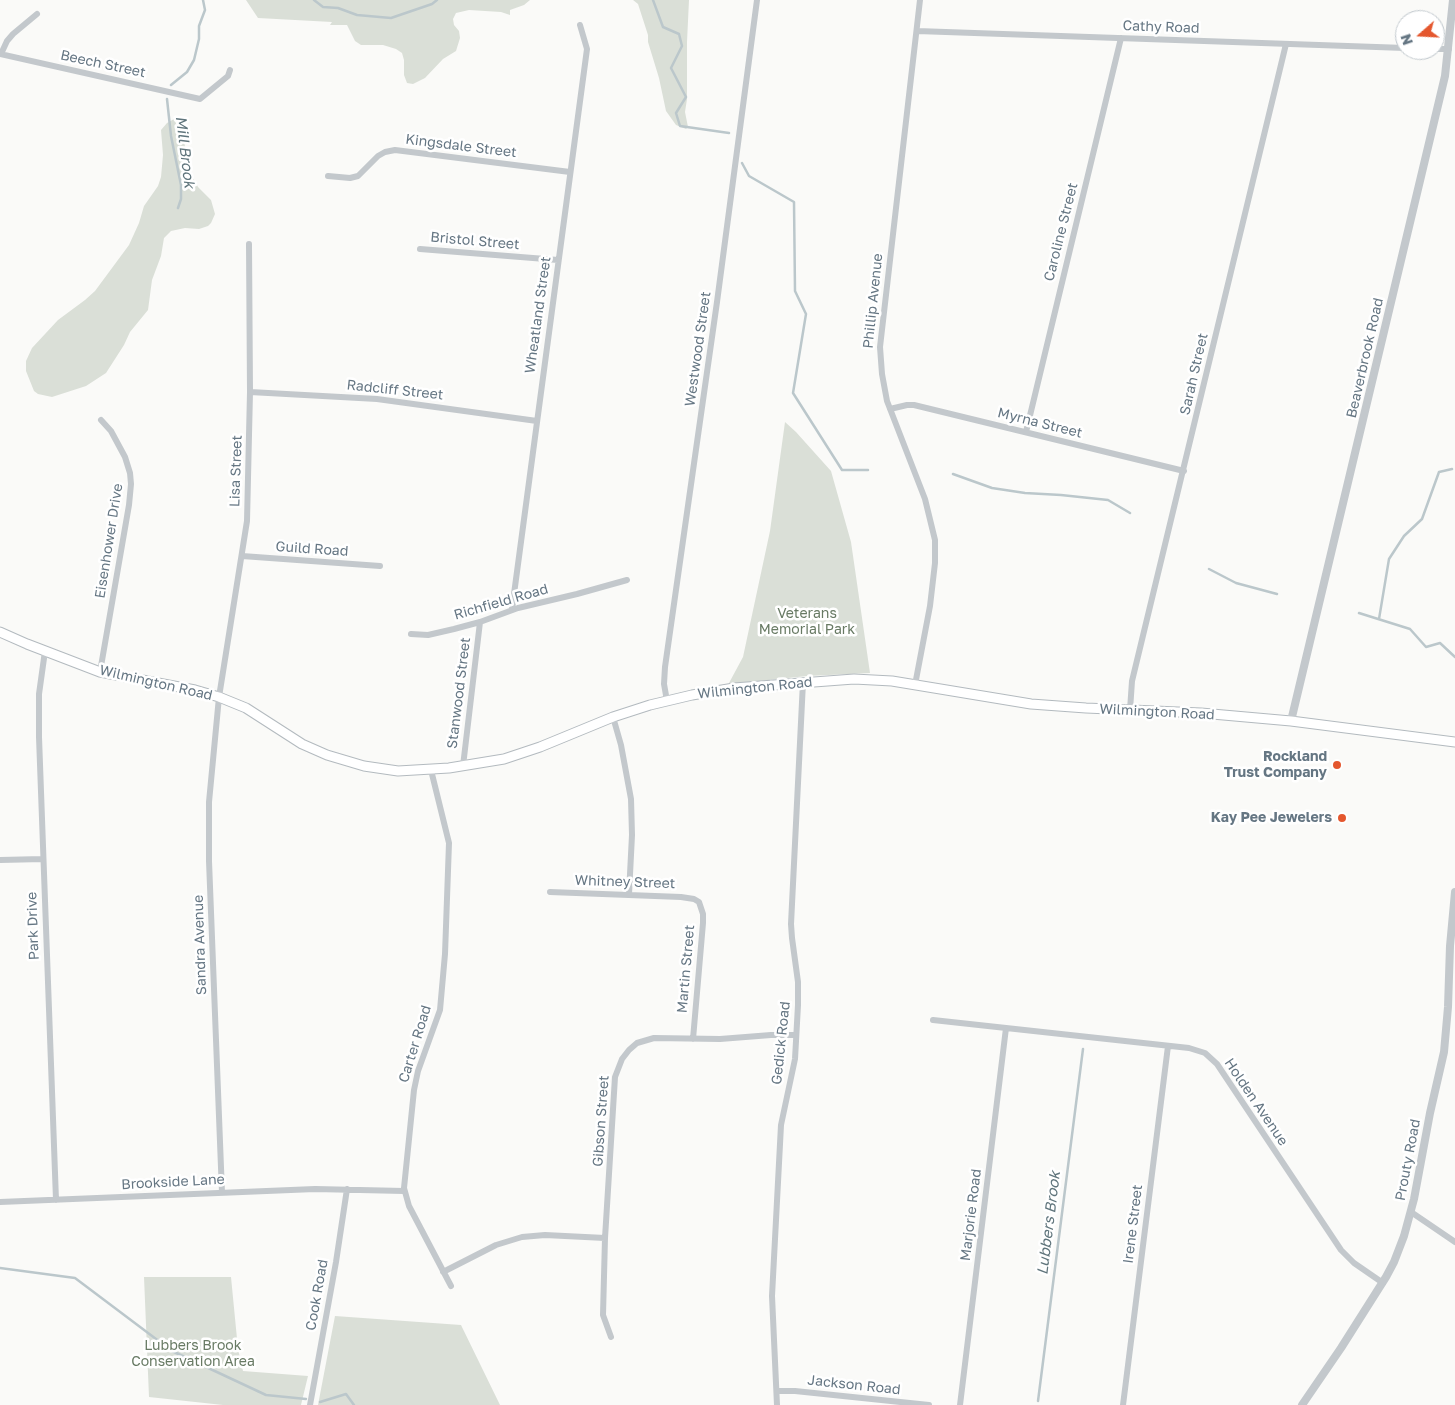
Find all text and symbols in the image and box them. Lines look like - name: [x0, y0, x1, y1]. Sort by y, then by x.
- north arrow: [1395, 10, 1445, 60]
- street label: Cathy Road: [1122, 17, 1200, 37]
- text: N: [1397, 32, 1416, 48]
- street label: Beech Street: [59, 47, 147, 81]
- water label: Mill Brook: [172, 115, 198, 189]
- street label: Kingsdale Street: [404, 131, 518, 161]
- street label: Caroline Street: [1041, 181, 1081, 283]
- street label: Bristol Street: [430, 229, 520, 253]
- street label: Phillip Avenue: [860, 252, 886, 350]
- street label: Wheatland Street: [521, 255, 555, 375]
- street label: Westwood Street: [682, 291, 714, 407]
- street label: Beaverbrook Road: [1343, 296, 1387, 420]
- street label: Sarah Street: [1176, 331, 1212, 417]
- street label: Radcliff Street: [346, 377, 444, 403]
- street label: Myrna Street: [996, 404, 1084, 442]
- street label: Lisa Street: [226, 435, 246, 507]
- street label: Eisenhower Drive: [92, 482, 126, 600]
- street label: Guild Road: [275, 538, 349, 560]
- street label: Richfield Road: [452, 581, 550, 623]
- park label: Veterans Memorial Park: [759, 606, 855, 638]
- street label: Stanwood Street: [444, 636, 474, 750]
- street label: Wilmington Road: [98, 662, 214, 704]
- street label: Wilmington Road: [697, 674, 813, 702]
- street label: Wilmington Road: [1099, 701, 1215, 723]
- place label: Rockland Trust Company: [1224, 749, 1327, 782]
- marker: Rockland Trust Company: [1331, 759, 1343, 771]
- place label: Kay Pee Jewelers: [1211, 810, 1332, 826]
- marker: Kay Pee Jewelers: [1336, 812, 1348, 824]
- street label: Whitney Street: [574, 872, 676, 892]
- street label: Park Drive: [23, 891, 43, 961]
- street label: Sandra Avenue: [190, 895, 210, 995]
- street label: Martin Street: [674, 924, 698, 1014]
- street label: Gedick Road: [768, 1001, 794, 1085]
- street label: Carter Road: [395, 1003, 435, 1085]
- street label: Holden Avenue: [1221, 1055, 1291, 1149]
- street label: Gibson Street: [589, 1075, 613, 1167]
- street label: Prouty Road: [1392, 1118, 1424, 1202]
- street label: Marjorie Road: [957, 1168, 985, 1262]
- water label: Lubbers Brook: [1034, 1170, 1064, 1276]
- street label: Brookside Lane: [121, 1171, 225, 1193]
- street label: Irene Street: [1120, 1184, 1146, 1264]
- street label: Cook Road: [302, 1258, 332, 1332]
- park label: Lubbers Brook Conservation Area: [131, 1338, 255, 1370]
- street label: Jackson Road: [807, 1372, 901, 1398]

